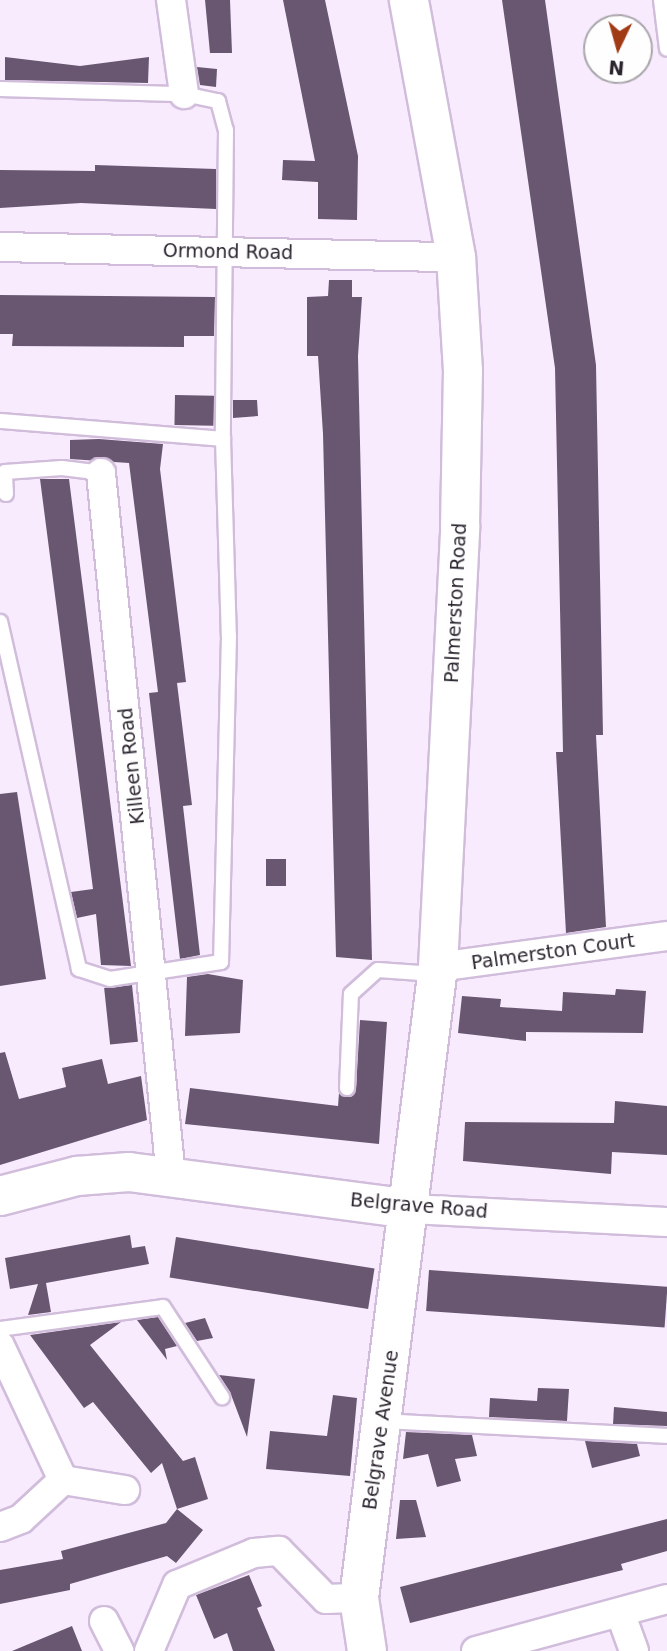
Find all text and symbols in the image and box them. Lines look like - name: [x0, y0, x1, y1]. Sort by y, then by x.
- north arrow: [583, 14, 653, 84]
- text: N: [607, 56, 625, 80]
- street label: Ormond Road: [163, 239, 293, 265]
- street label: Palmerston Road: [440, 522, 472, 684]
- street label: Killeen Road: [115, 706, 149, 826]
- street label: Palmerston Court: [470, 929, 636, 975]
- street label: Belgrave Road: [349, 1189, 489, 1223]
- street label: Belgrave Avenue: [359, 1349, 403, 1511]

